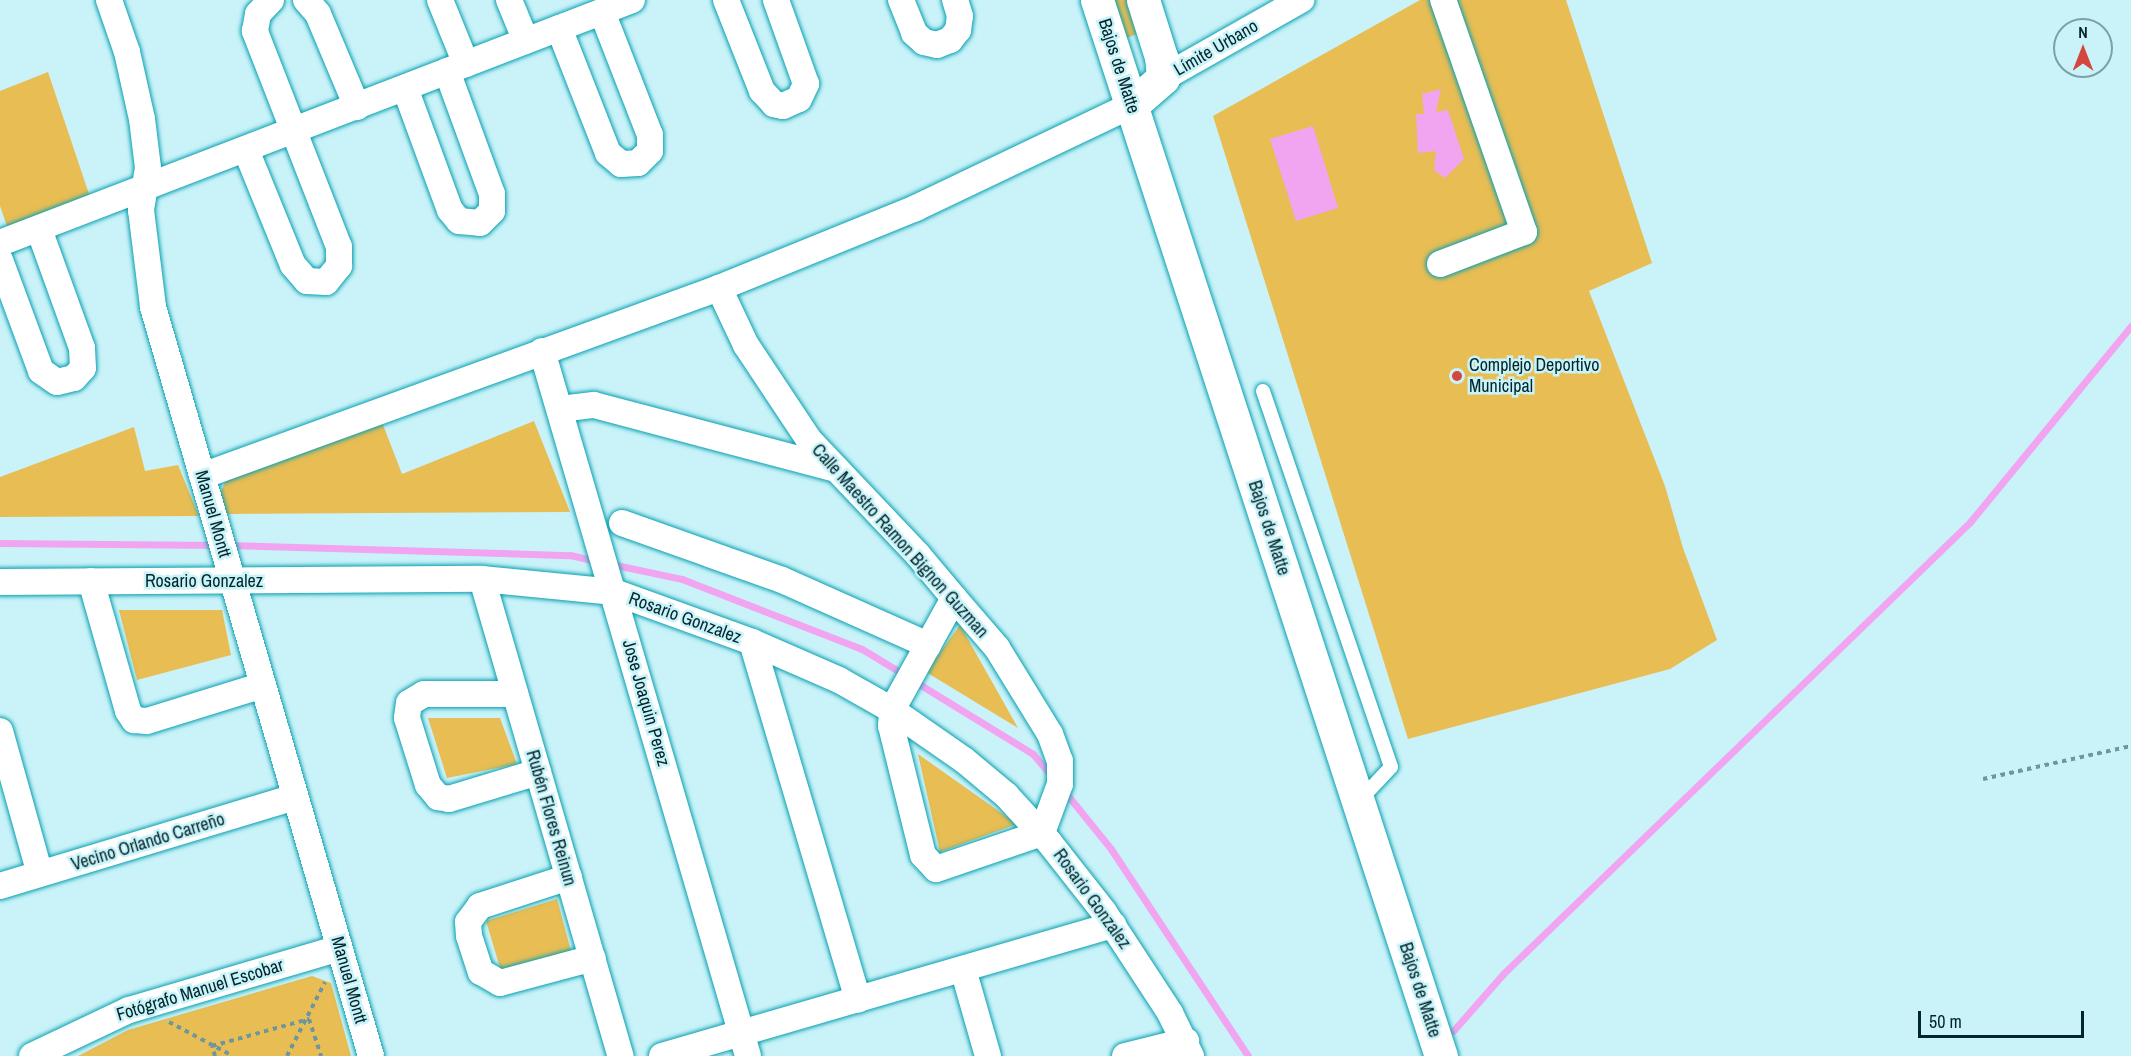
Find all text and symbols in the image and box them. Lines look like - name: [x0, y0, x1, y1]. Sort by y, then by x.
- street label: Límite Urbano: [1170, 15, 1262, 81]
- street label: Bajos de Matte: [1094, 16, 1144, 116]
- north arrow: [2053, 18, 2113, 78]
- text: N: [2078, 21, 2088, 43]
- place label: Complejo Deportivo Municipal: [1469, 355, 1599, 398]
- marker: Complejo Deportivo Municipal: [1450, 369, 1464, 383]
- street label: Calle Maestro Ramon Bignon Guzman: [807, 440, 993, 642]
- street label: Manuel Montt: [190, 468, 236, 560]
- street label: Bajos de Matte: [1244, 478, 1294, 578]
- street label: Rosario Gonzalez: [145, 570, 263, 592]
- street label: Rosario Gonzalez: [626, 588, 744, 648]
- street label: Jose Joaquin Perez: [618, 637, 674, 769]
- street label: Rubén Flores Reinun: [521, 748, 581, 888]
- street label: Vecino Orlando Carreño: [69, 808, 227, 876]
- street label: Rosario Gonzalez: [1049, 845, 1135, 953]
- street label: Manuel Montt: [326, 934, 372, 1026]
- street label: Bajos de Matte: [1395, 940, 1445, 1040]
- street label: Fotógrafo Manuel Escobar: [114, 954, 286, 1026]
- scale bar: [1921, 999, 2088, 1037]
- text: 50 m: [1929, 1009, 1962, 1034]

